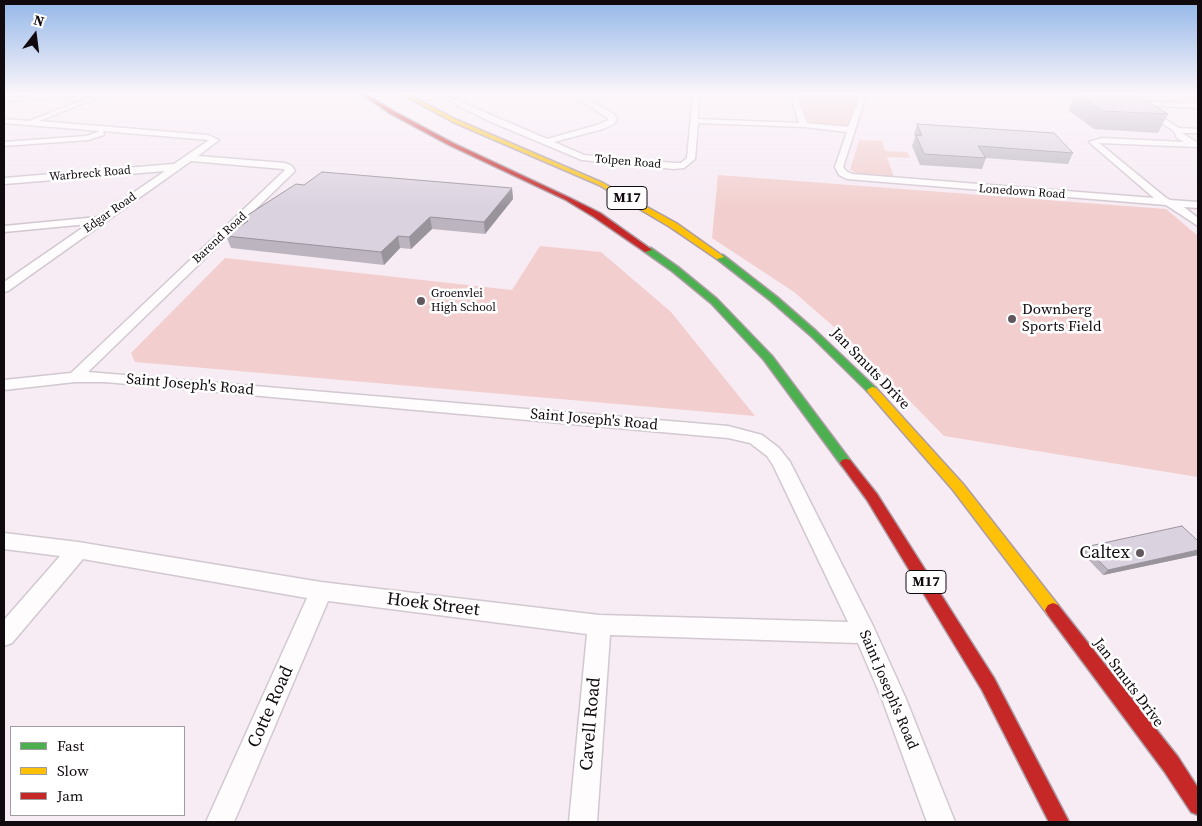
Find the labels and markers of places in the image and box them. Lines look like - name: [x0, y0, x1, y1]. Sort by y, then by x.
- place label: Groenvlei High School: [431, 287, 496, 315]
- marker: Groenvlei High School: [415, 295, 427, 307]
- place label: Downberg Sports Field: [1022, 301, 1101, 336]
- marker: Downberg Sports Field: [1006, 313, 1018, 325]
- place label: Caltex: [1080, 542, 1130, 564]
- marker: Caltex: [1134, 547, 1146, 559]

